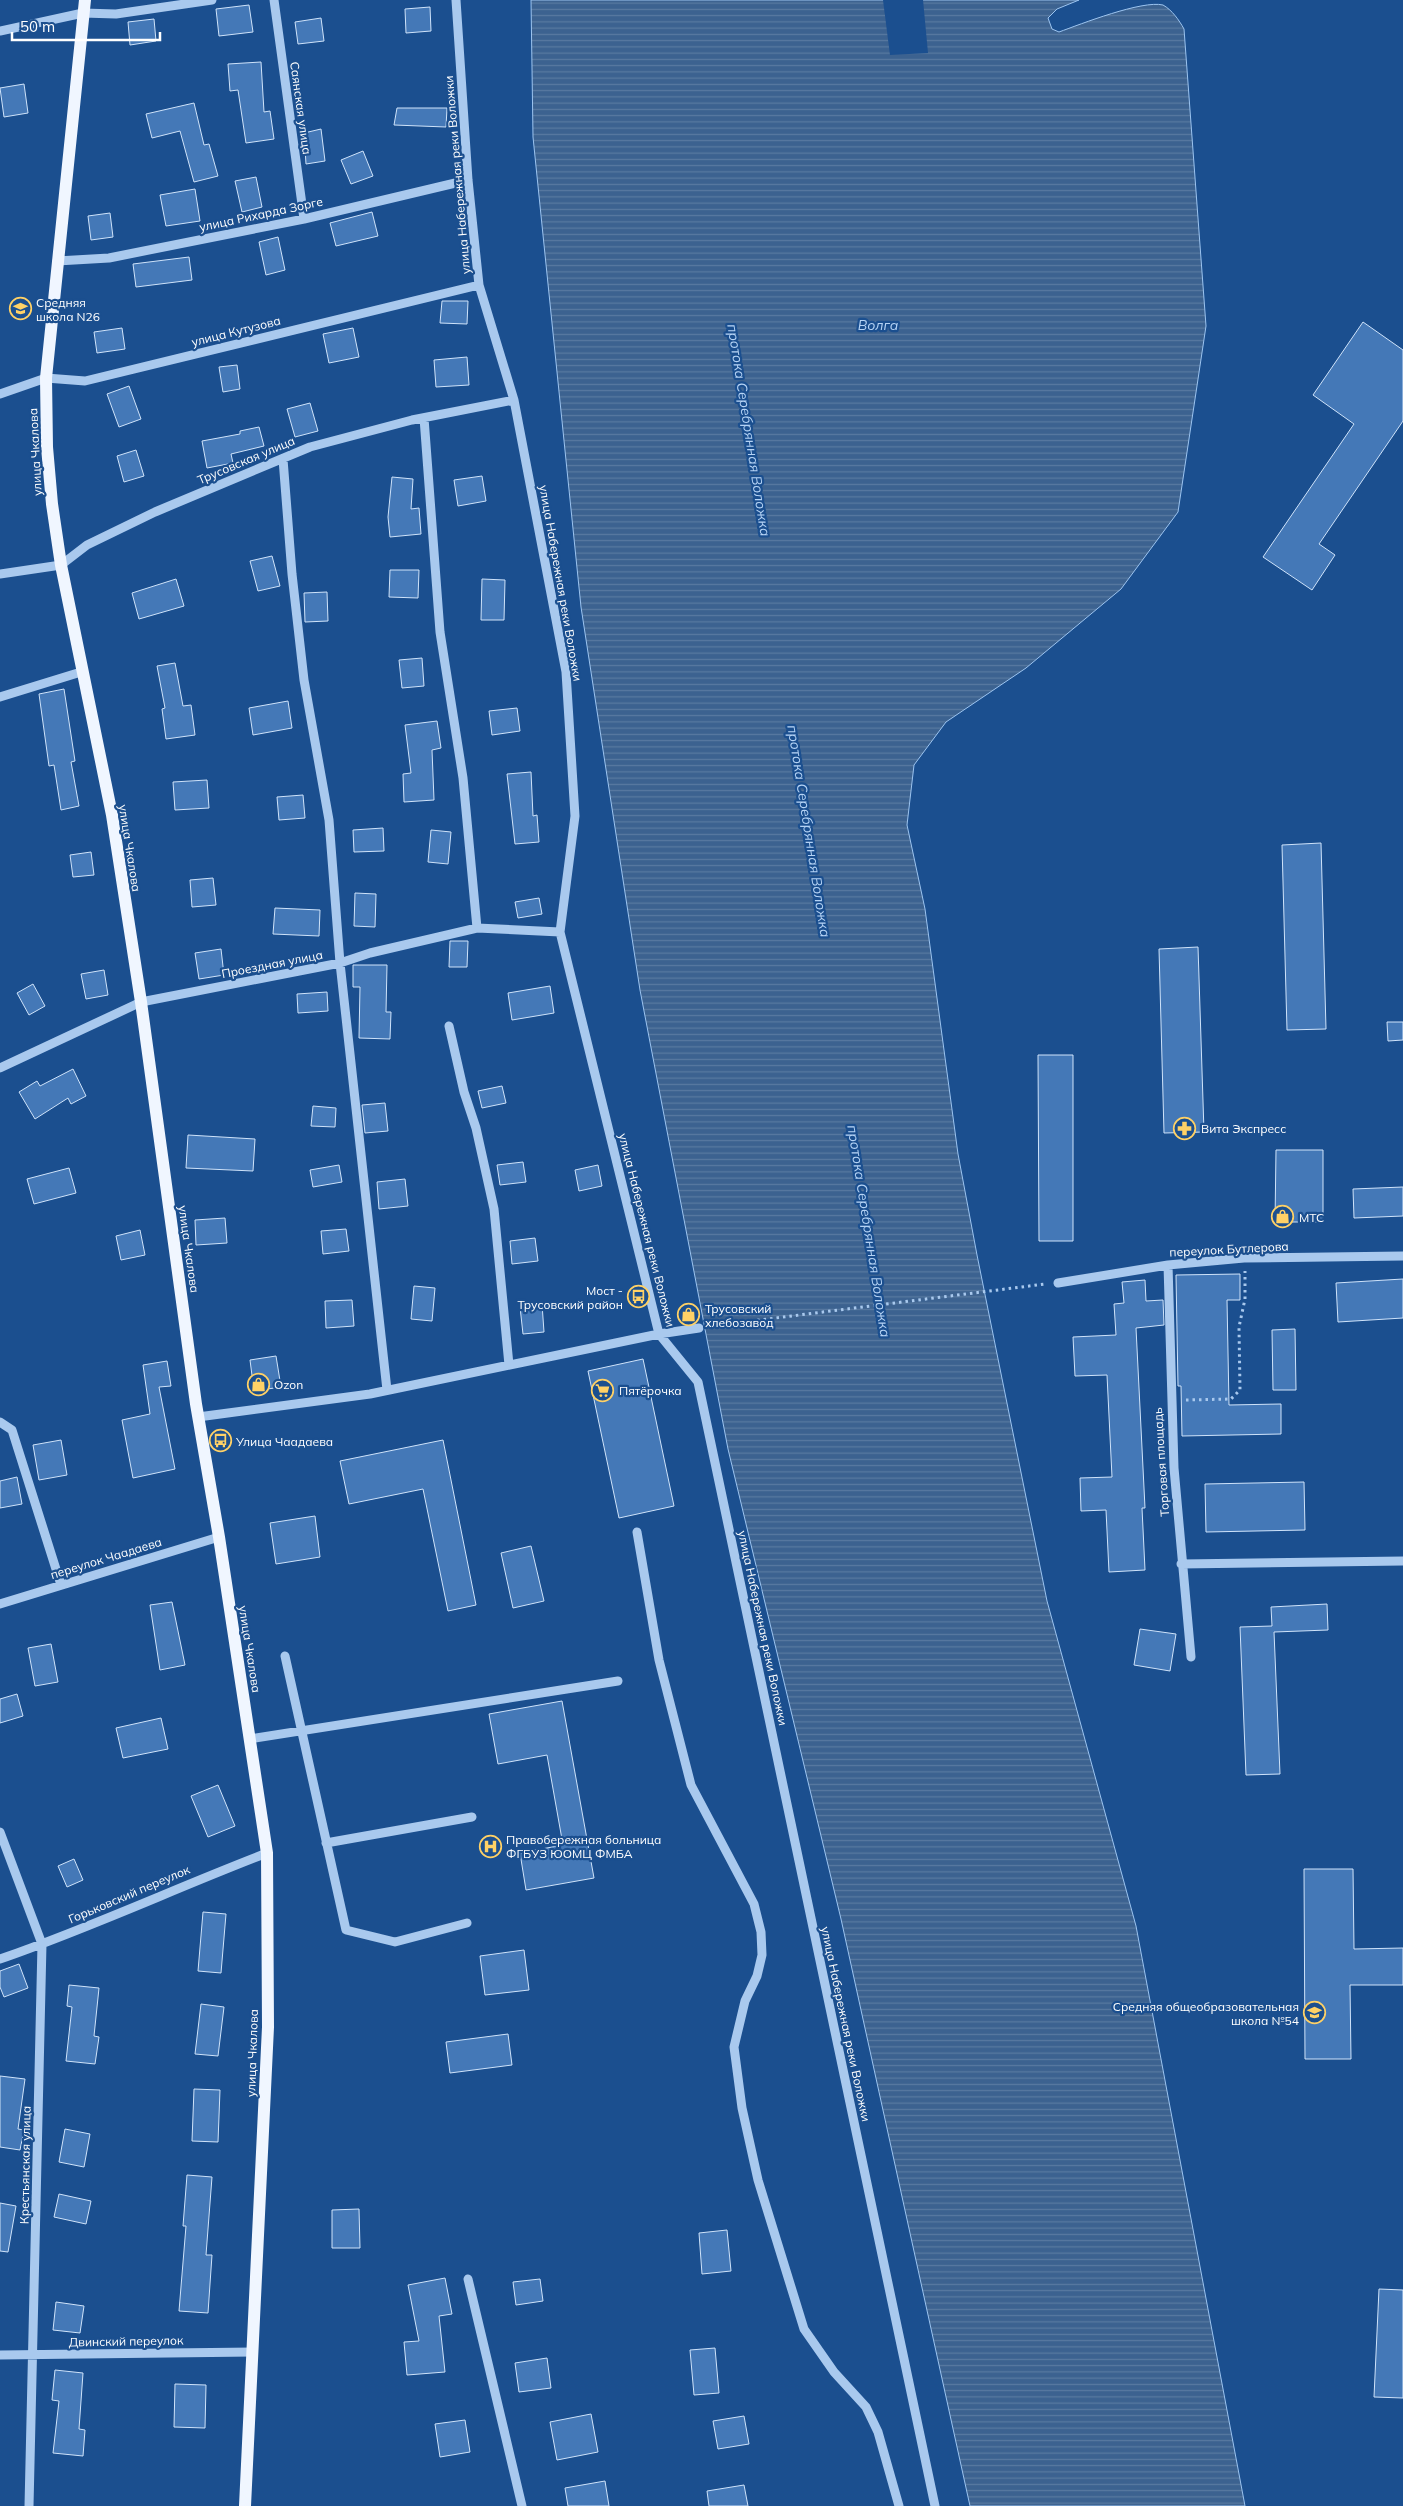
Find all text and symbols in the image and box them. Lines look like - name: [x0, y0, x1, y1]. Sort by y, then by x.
- scale bar: [12, 10, 160, 42]
- text: 50 m: [20, 17, 55, 36]
- street label: Саянская улица: [287, 61, 315, 155]
- street label: улица Набережная реки Воложки: [441, 75, 473, 275]
- street label: улица Рихарда Зорге: [198, 194, 324, 234]
- place label: Средняя школа N26: [36, 295, 100, 324]
- school or university icon: Средняя школа N26: [8, 297, 32, 321]
- street label: улица Кутузова: [190, 313, 282, 349]
- water label: Волга: [858, 316, 899, 334]
- water label: протока Серебрянная Воложка: [723, 322, 775, 538]
- street label: улица Чкалова: [25, 408, 45, 496]
- street label: Трусовская улица: [195, 433, 297, 487]
- street label: улица Набережная реки Воложки: [536, 484, 586, 682]
- water label: протока Серебрянная Воложка: [783, 723, 835, 939]
- street label: улица Чкалова: [116, 803, 144, 893]
- street label: Проездная улица: [220, 947, 324, 981]
- pharmacy icon: Вита Экспресс: [1173, 1116, 1197, 1140]
- place label: Вита Экспресс: [1201, 1121, 1286, 1136]
- water label: протока Серебрянная Воложка: [843, 1123, 895, 1339]
- street label: улица Набережная реки Воложки: [616, 1132, 678, 1328]
- street label: улица Чкалова: [175, 1204, 203, 1294]
- shop icon: МТС: [1271, 1205, 1295, 1229]
- place label: МТС: [1299, 1210, 1324, 1225]
- street label: переулок Бутлерова: [1169, 1238, 1289, 1260]
- place label: Мост - Трусовский район: [517, 1283, 623, 1312]
- bus stop icon: Мост - Трусовский район: [627, 1285, 651, 1309]
- place label: Трусовский хлебозавод: [705, 1301, 774, 1330]
- shop icon: Трусовский хлебозавод: [677, 1303, 701, 1327]
- shop icon: Ozon: [246, 1372, 270, 1396]
- place label: Ozon: [274, 1377, 303, 1392]
- supermarket icon: Пятёрочка: [591, 1378, 615, 1402]
- place label: Пятёрочка: [619, 1383, 682, 1398]
- street label: Торговая площадь: [1150, 1407, 1172, 1517]
- bus stop icon: Улица Чаадаева: [208, 1429, 232, 1453]
- place label: Улица Чаадаева: [235, 1434, 333, 1449]
- street label: улица Набережная реки Воложки: [735, 1529, 791, 1727]
- street label: переулок Чаадаева: [49, 1534, 163, 1582]
- street label: улица Чкалова: [236, 1604, 264, 1694]
- place label: Правобережная больница ФГБУЗ ЮОМЦ ФМБА: [506, 1832, 661, 1861]
- hospital icon: Правобережная больница ФГБУЗ ЮОМЦ ФМБА: [478, 1834, 502, 1858]
- street label: Горьковский переулок: [66, 1861, 192, 1926]
- street label: улица Набережная реки Воложки: [818, 1925, 874, 2123]
- place label: Средняя общеобразовательная школа №54: [1113, 1999, 1299, 2028]
- school or university icon: Средняя общеобразовательная школа №54: [1303, 2001, 1327, 2025]
- street label: улица Чкалова: [243, 2009, 261, 2097]
- street label: Крестьянская улица: [16, 2106, 34, 2224]
- street label: Двинский переулок: [68, 2332, 184, 2350]

